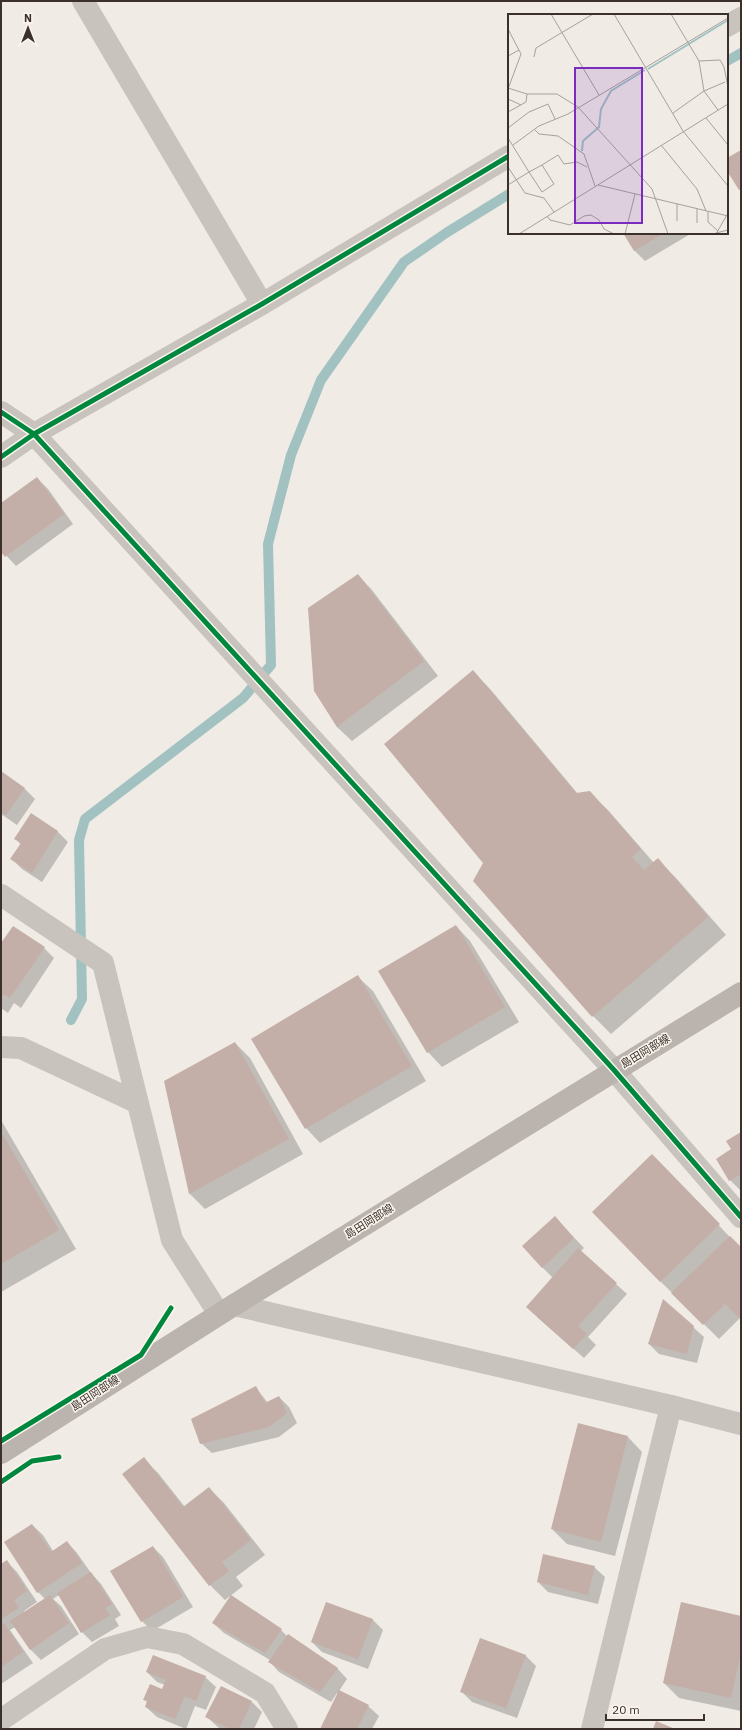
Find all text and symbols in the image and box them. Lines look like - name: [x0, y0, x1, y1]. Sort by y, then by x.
- north arrow: [8, 8, 48, 48]
- text: N: [24, 11, 32, 25]
- inset map: [508, 14, 728, 234]
- street label: 島田岡部線: [618, 1031, 672, 1071]
- street label: 島田岡部線: [342, 1200, 396, 1242]
- street label: 島田岡部線: [68, 1372, 122, 1414]
- scale bar: [606, 1696, 704, 1722]
- text: 20 m: [612, 1702, 640, 1717]

